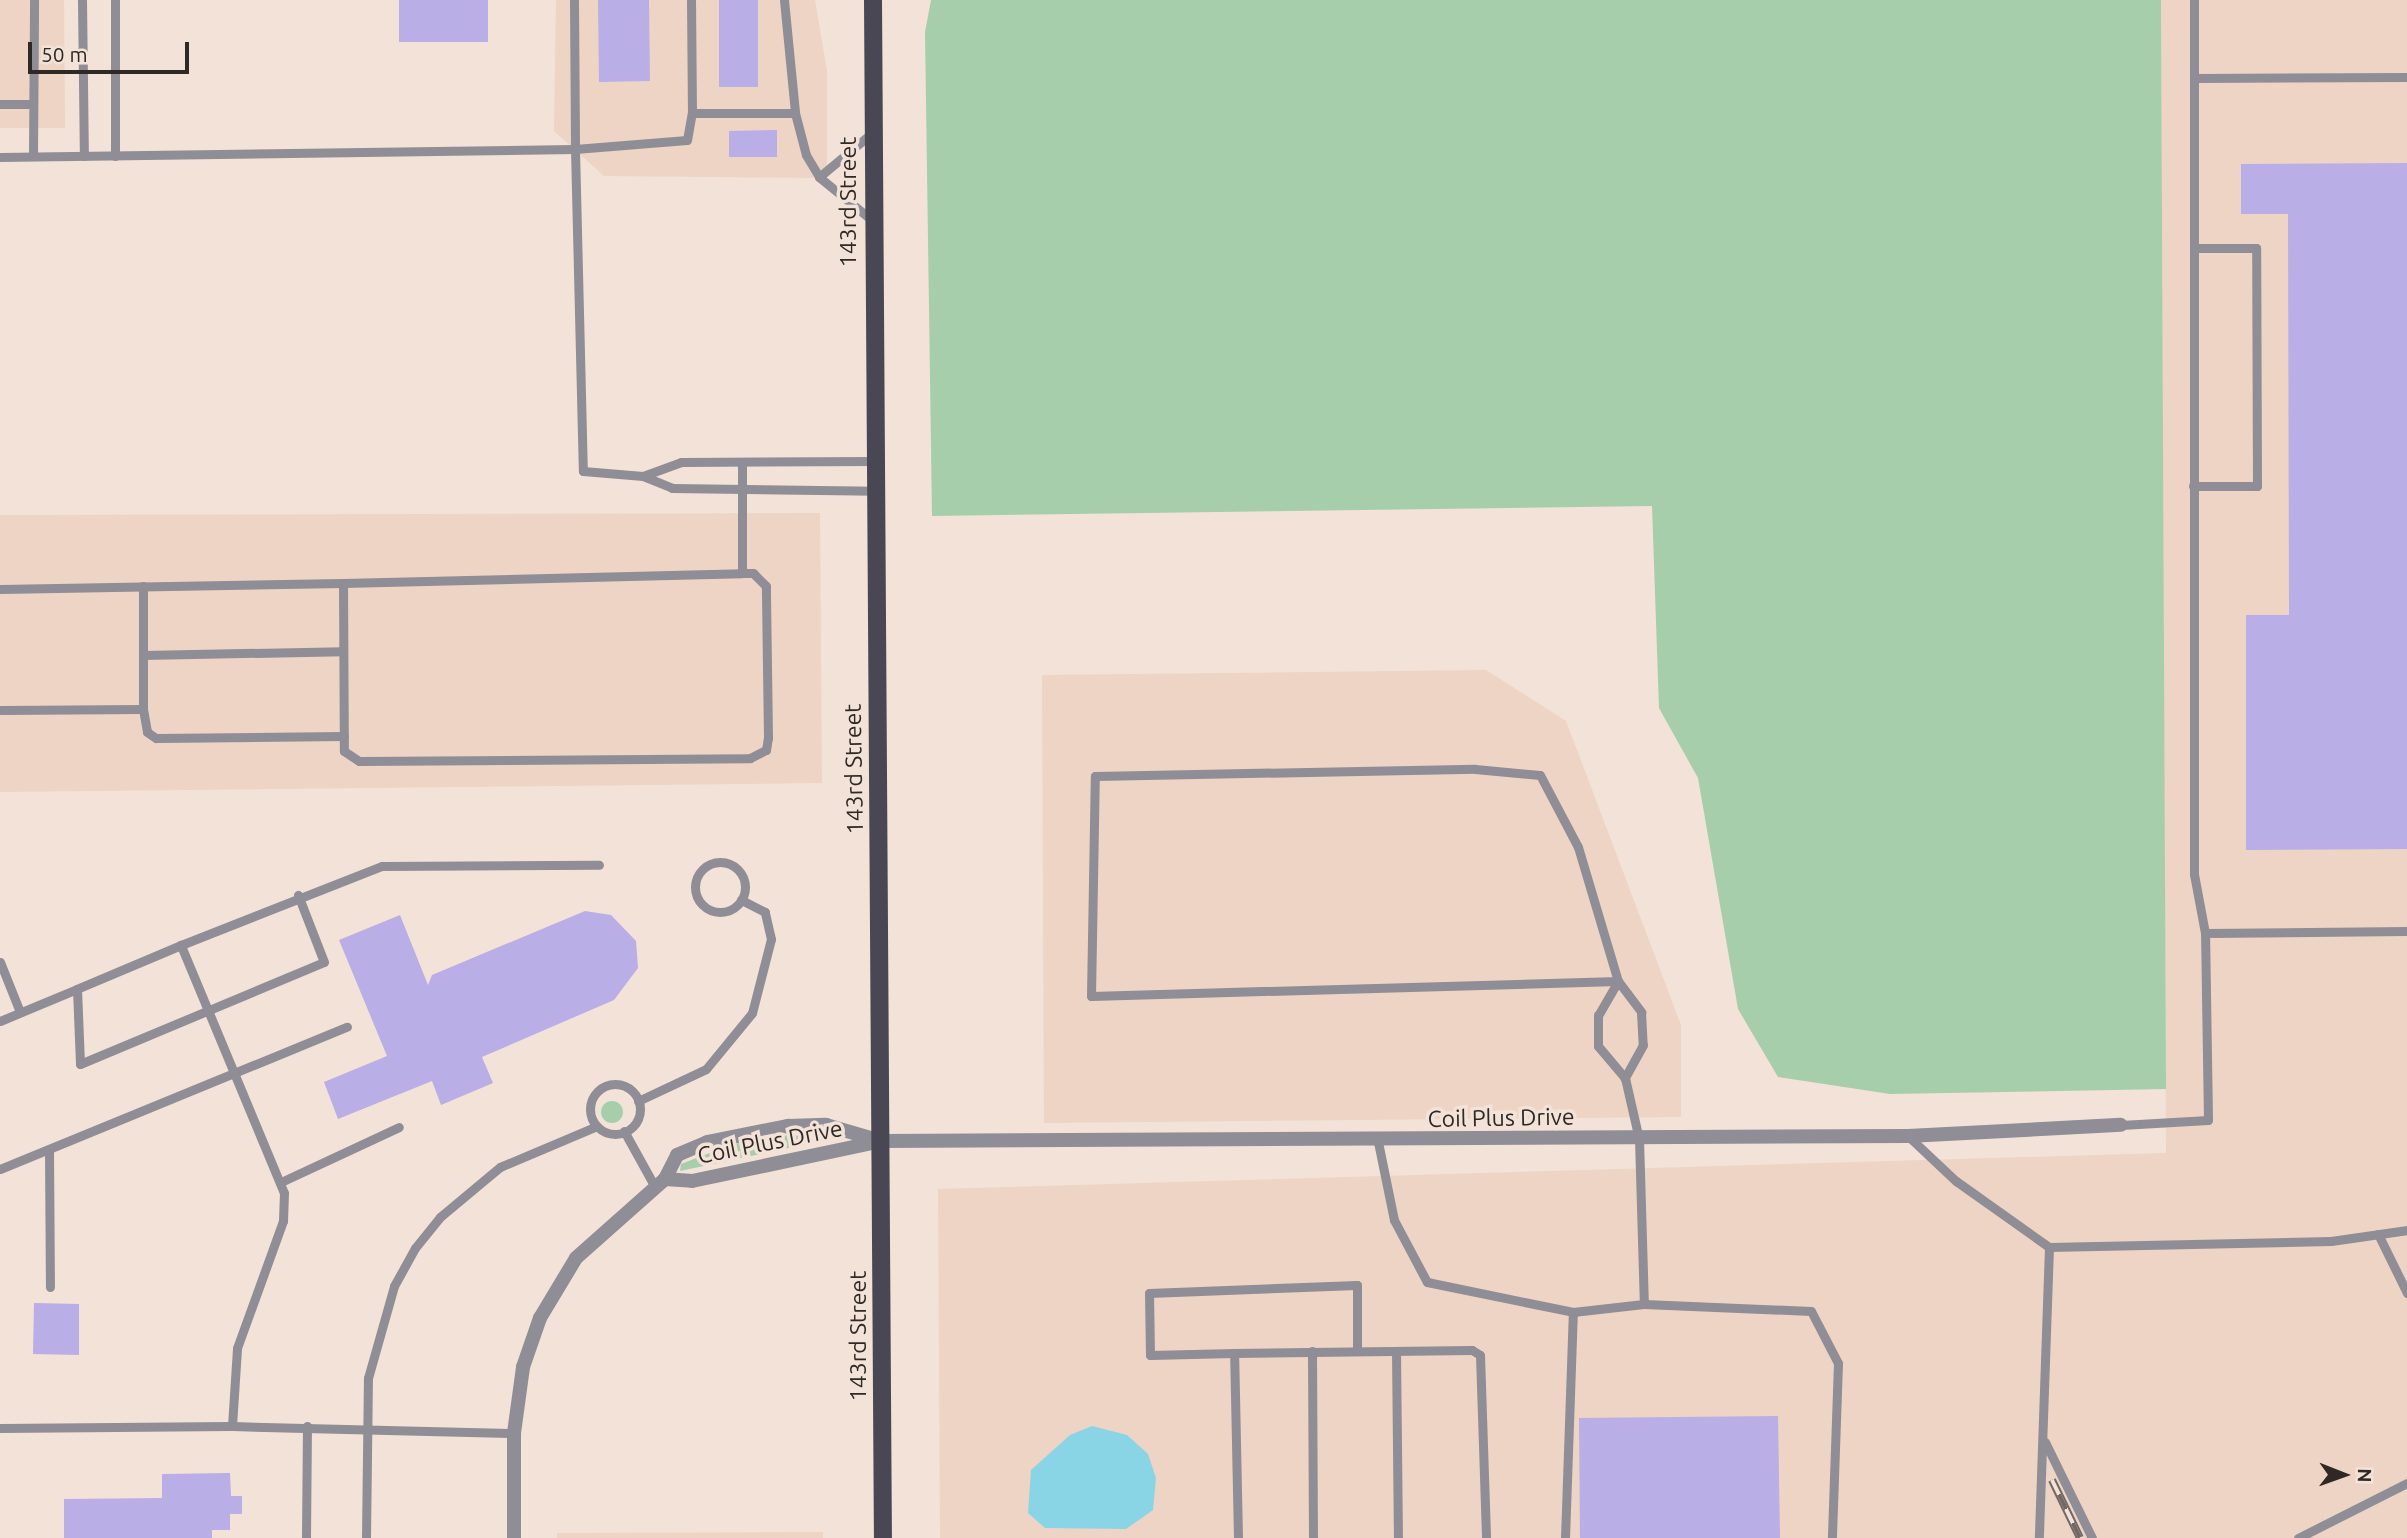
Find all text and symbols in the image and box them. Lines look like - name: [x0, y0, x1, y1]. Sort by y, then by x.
- scale bar: [32, 28, 192, 72]
- text: 50 m: [41, 42, 88, 66]
- street label: 143rd Street: [834, 137, 862, 267]
- street label: 143rd Street: [839, 703, 869, 835]
- street label: Coil Plus Drive: [1427, 1103, 1575, 1133]
- street label: Coil Plus Drive: [695, 1114, 845, 1170]
- street label: 143rd Street: [844, 1271, 872, 1401]
- north arrow: [2309, 1440, 2379, 1510]
- text: N: [2354, 1468, 2376, 1483]

